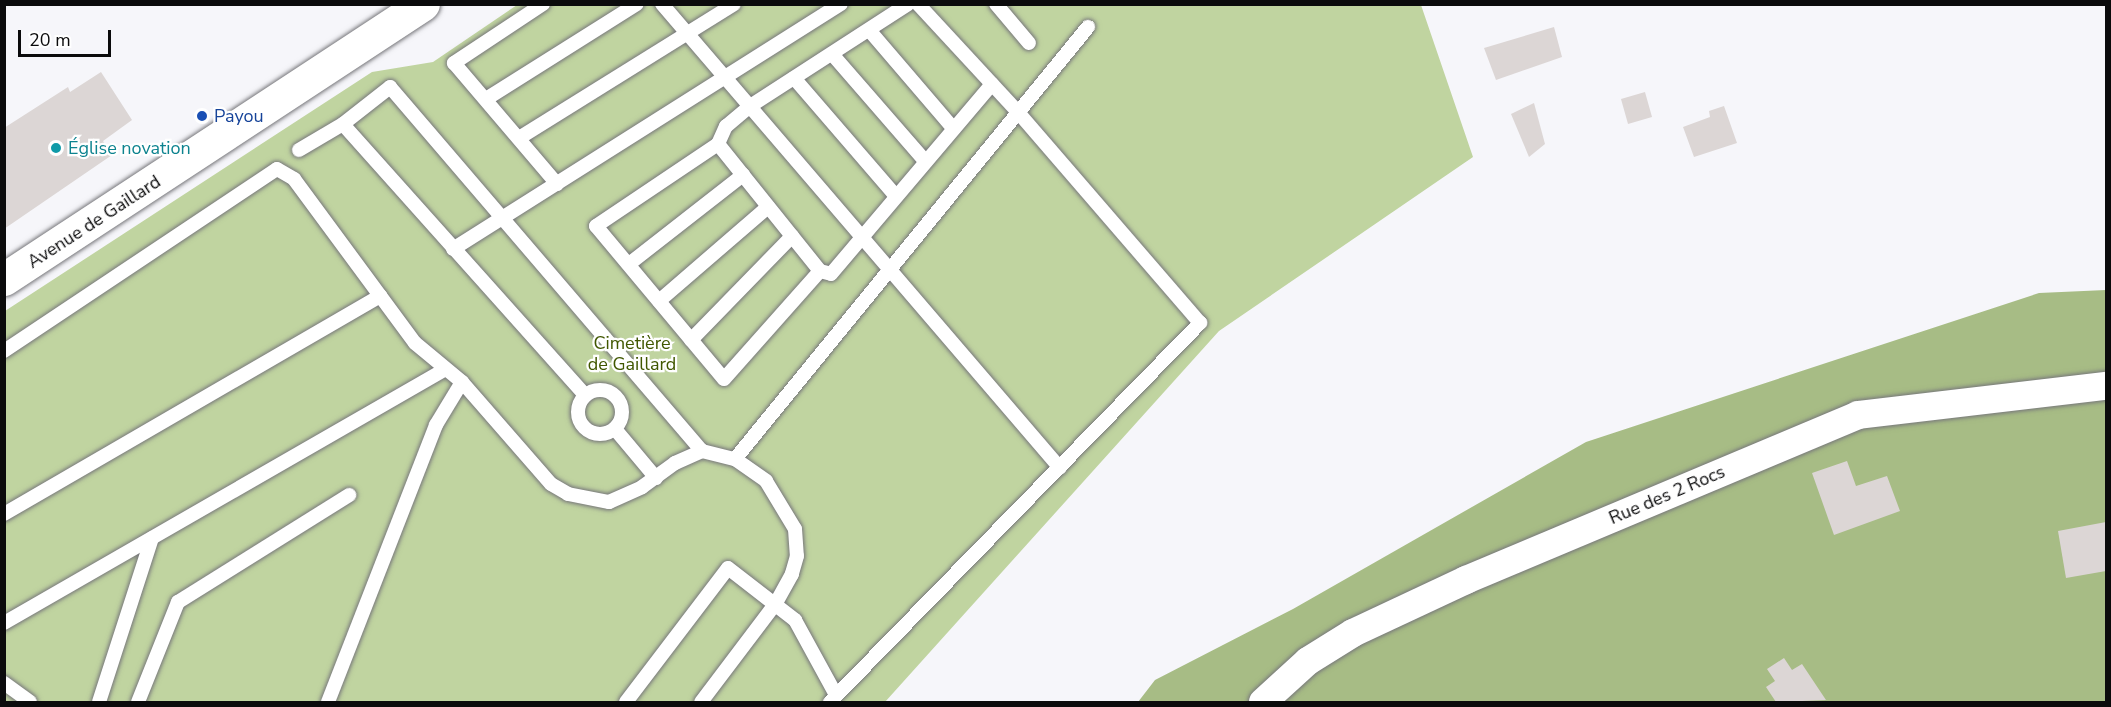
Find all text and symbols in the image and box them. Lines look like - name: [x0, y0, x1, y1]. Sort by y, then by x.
- scale bar: [21, 18, 114, 56]
- text: 20 m: [29, 28, 71, 52]
- place label: Payou: [214, 105, 264, 127]
- marker: Payou: [195, 109, 209, 123]
- place label: Église novation: [68, 137, 191, 159]
- marker: Église novation: [49, 141, 63, 155]
- street label: Avenue de Gaillard: [23, 171, 165, 273]
- park label: Cimetière de Gaillard: [588, 333, 676, 376]
- street label: Rue des 2 Rocs: [1606, 461, 1728, 529]

